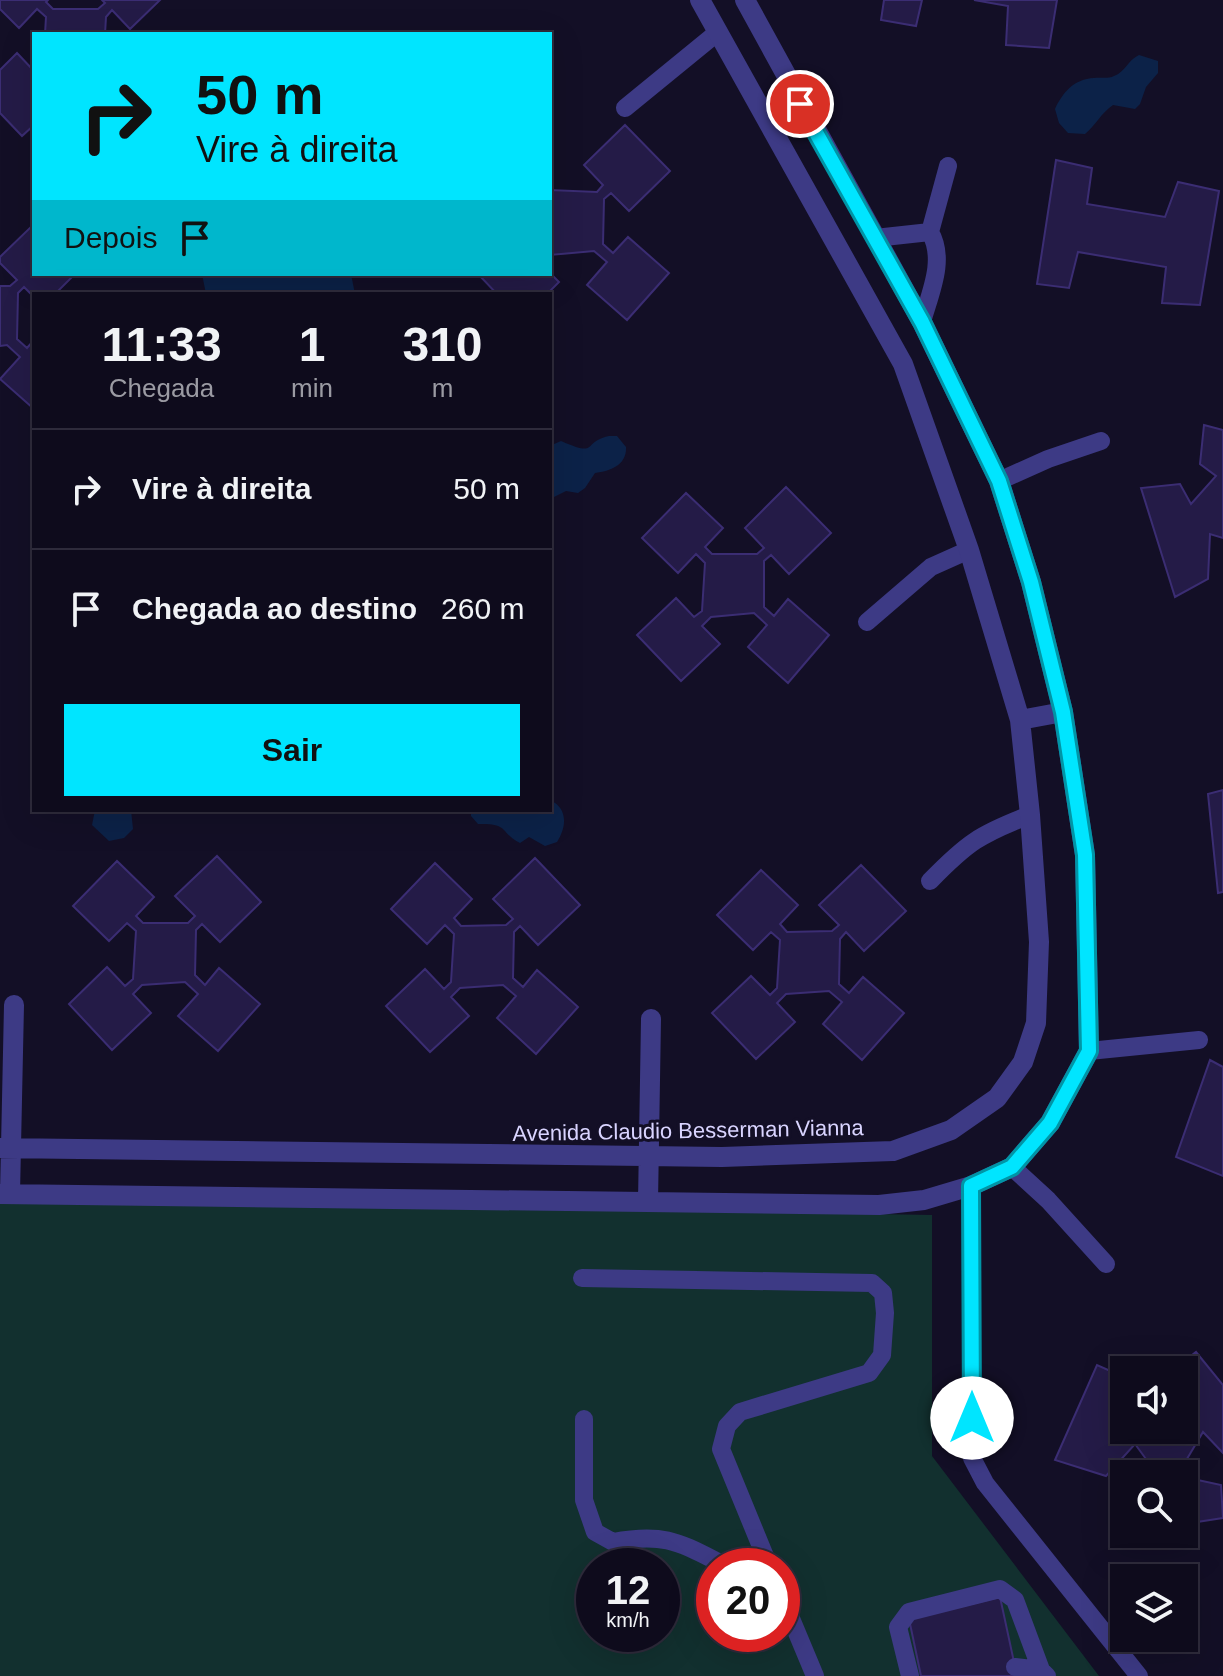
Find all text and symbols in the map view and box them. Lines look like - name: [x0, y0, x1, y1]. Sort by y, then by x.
- text: 50 m: [196, 63, 324, 126]
- icon: right: [64, 64, 168, 168]
- pin: [766, 70, 834, 138]
- icon: arrive: [778, 82, 822, 126]
- text: Vire à direita: [196, 129, 397, 170]
- icon: arrive: [173, 216, 217, 260]
- text: Depois: [64, 221, 157, 254]
- text: 11:33: [101, 318, 222, 371]
- text: 1: [299, 318, 325, 371]
- text: 310: [402, 318, 483, 371]
- text: Chegada: [109, 373, 214, 403]
- text: min: [291, 373, 333, 403]
- text: m: [432, 373, 453, 403]
- icon: right: [64, 467, 108, 511]
- text: Vire à direita: [132, 472, 312, 505]
- text: 50 m: [453, 472, 520, 505]
- icon: arrive: [64, 587, 108, 631]
- text: Chegada ao destino: [132, 592, 417, 625]
- text: 260 m: [441, 592, 524, 625]
- button: Sair: [64, 704, 520, 796]
- street label: Avenida Claudio Besserman Vianna: [512, 1115, 865, 1146]
- map controls: [1110, 1356, 1198, 1652]
- button: sound: [1110, 1356, 1198, 1444]
- position arrow: [930, 1376, 1014, 1460]
- button: search: [1110, 1460, 1198, 1548]
- speed limit sign: 20: [696, 1548, 800, 1652]
- button: layers: [1110, 1564, 1198, 1652]
- text: 12: [606, 1568, 650, 1612]
- text: km/h: [606, 1609, 650, 1631]

